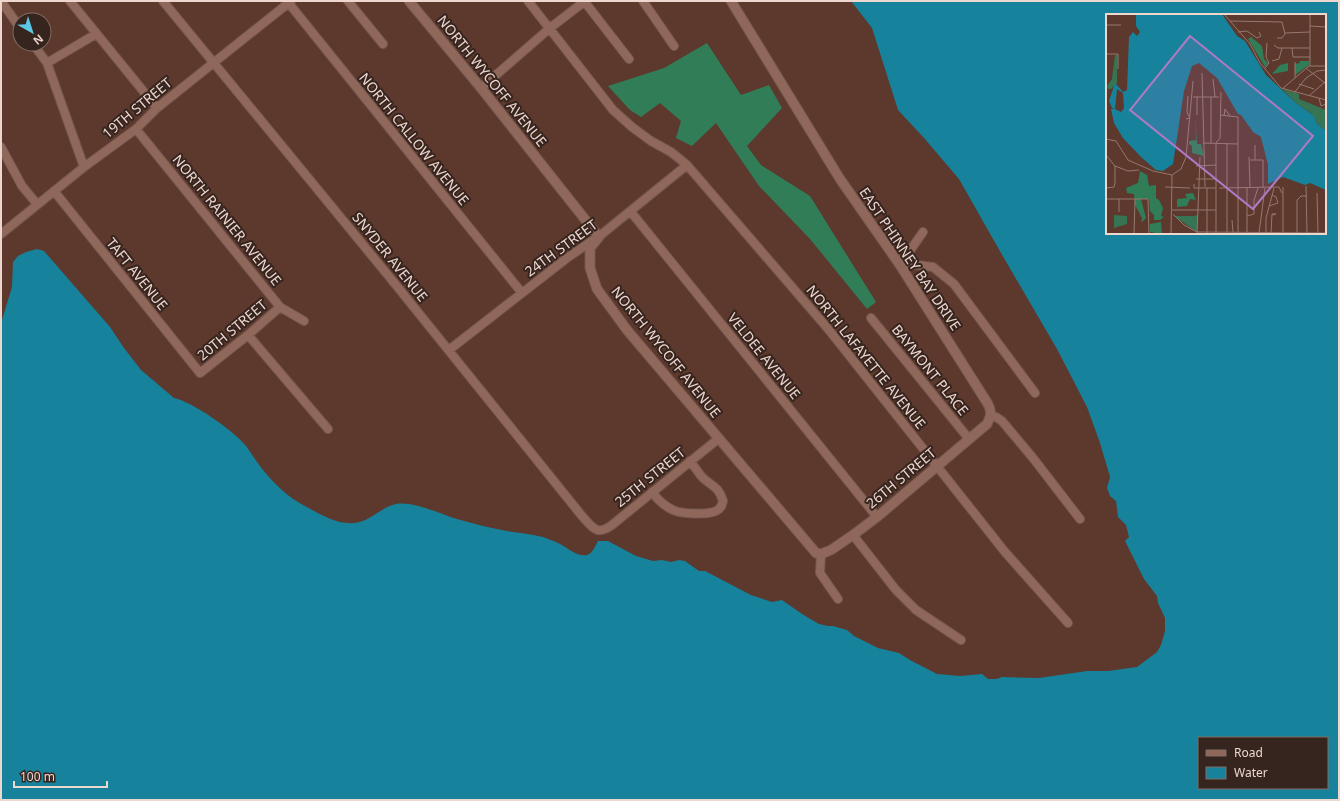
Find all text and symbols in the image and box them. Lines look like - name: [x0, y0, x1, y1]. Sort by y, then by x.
- street label: NORTH WYCOFF AVENUE: [434, 11, 551, 150]
- north arrow: [12, 12, 52, 52]
- inset map: [1106, 14, 1326, 234]
- text: N: [30, 32, 47, 49]
- street label: NORTH CALLOW AVENUE: [355, 69, 474, 209]
- street label: 19TH STREET: [98, 73, 176, 142]
- street label: NORTH RAINIER AVENUE: [169, 150, 286, 289]
- street label: EAST PHINNEY BAY DRIVE: [855, 183, 965, 334]
- street label: SNYDER AVENUE: [348, 208, 432, 305]
- street label: 24TH STREET: [521, 215, 601, 280]
- street label: TAFT AVENUE: [102, 234, 172, 314]
- street label: NORTH LAFAYETTE AVENUE: [802, 281, 930, 432]
- street label: NORTH WYCOFF AVENUE: [608, 282, 725, 421]
- street label: 20TH STREET: [193, 295, 271, 364]
- street label: VELDEE AVENUE: [724, 308, 805, 403]
- street label: BAYMONT PLACE: [888, 320, 973, 419]
- street label: 25TH STREET: [611, 442, 689, 511]
- street label: 26TH STREET: [862, 443, 940, 512]
- legend: [1198, 737, 1328, 789]
- text: Road: [1234, 744, 1263, 761]
- scale bar: [14, 763, 107, 789]
- text: Water: [1234, 764, 1268, 781]
- text: 100 m: [20, 768, 55, 785]

